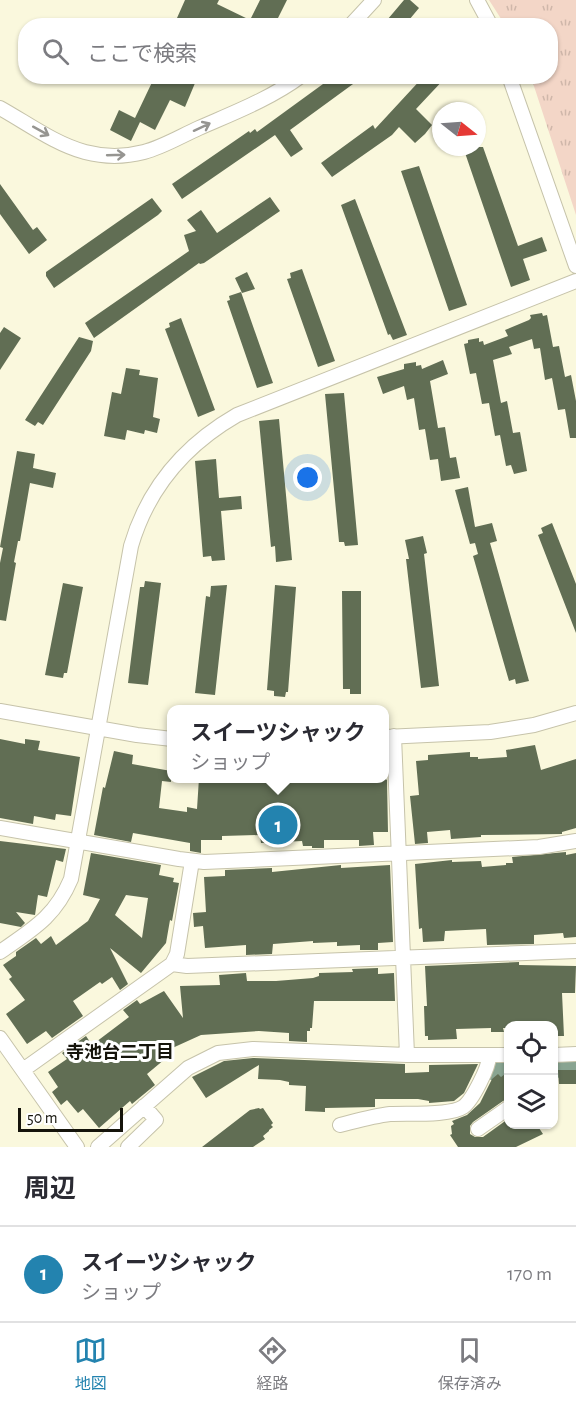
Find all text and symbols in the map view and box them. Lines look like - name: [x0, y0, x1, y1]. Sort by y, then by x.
- search box: [18, 18, 558, 84]
- icon: search: [39, 35, 72, 68]
- text: ここで検索: [87, 43, 197, 65]
- north arrow: [432, 102, 486, 156]
- one-way arrow: [192, 120, 210, 132]
- one-way arrow: [32, 126, 50, 137]
- one-way arrow: [106, 150, 126, 161]
- your location: [293, 463, 322, 492]
- popup: [167, 705, 389, 783]
- text: スイーツシャック: [190, 722, 366, 744]
- text: ショップ: [190, 753, 270, 773]
- pin: 1: [258, 802, 298, 848]
- map controls: [504, 1021, 558, 1129]
- button: locate: [504, 1021, 558, 1075]
- district label: 寺池台二丁目: [66, 1042, 174, 1062]
- button: layers: [504, 1075, 558, 1129]
- scale bar: [18, 1105, 123, 1132]
- text: 50 m: [27, 1110, 58, 1126]
- text: 周辺: [24, 1176, 76, 1202]
- text: スイーツシャック: [81, 1252, 257, 1274]
- text: 1: [40, 1264, 47, 1284]
- text: 170 m: [507, 1264, 552, 1284]
- text: ショップ: [81, 1283, 161, 1303]
- tab: 地図: [74, 1334, 107, 1394]
- tab: 経路: [256, 1334, 289, 1394]
- tab: 保存済み: [438, 1334, 502, 1394]

